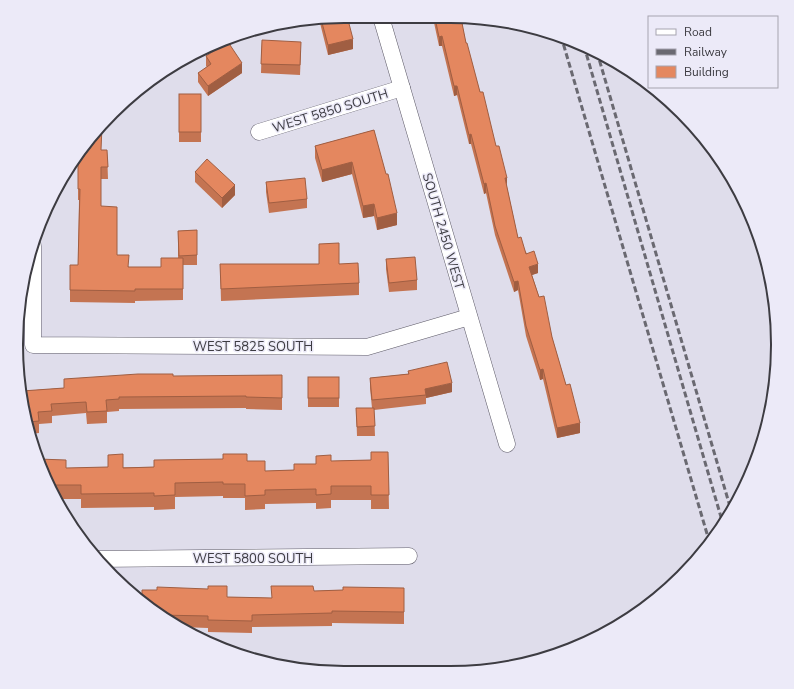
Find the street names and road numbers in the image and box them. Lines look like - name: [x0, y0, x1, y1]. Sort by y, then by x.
- street label: WEST 5850 SOUTH: [270, 85, 391, 137]
- street label: SOUTH 2450 WEST: [418, 171, 468, 292]
- street label: WEST 5825 SOUTH: [193, 338, 313, 356]
- street label: WEST 5800 SOUTH: [193, 550, 313, 568]

